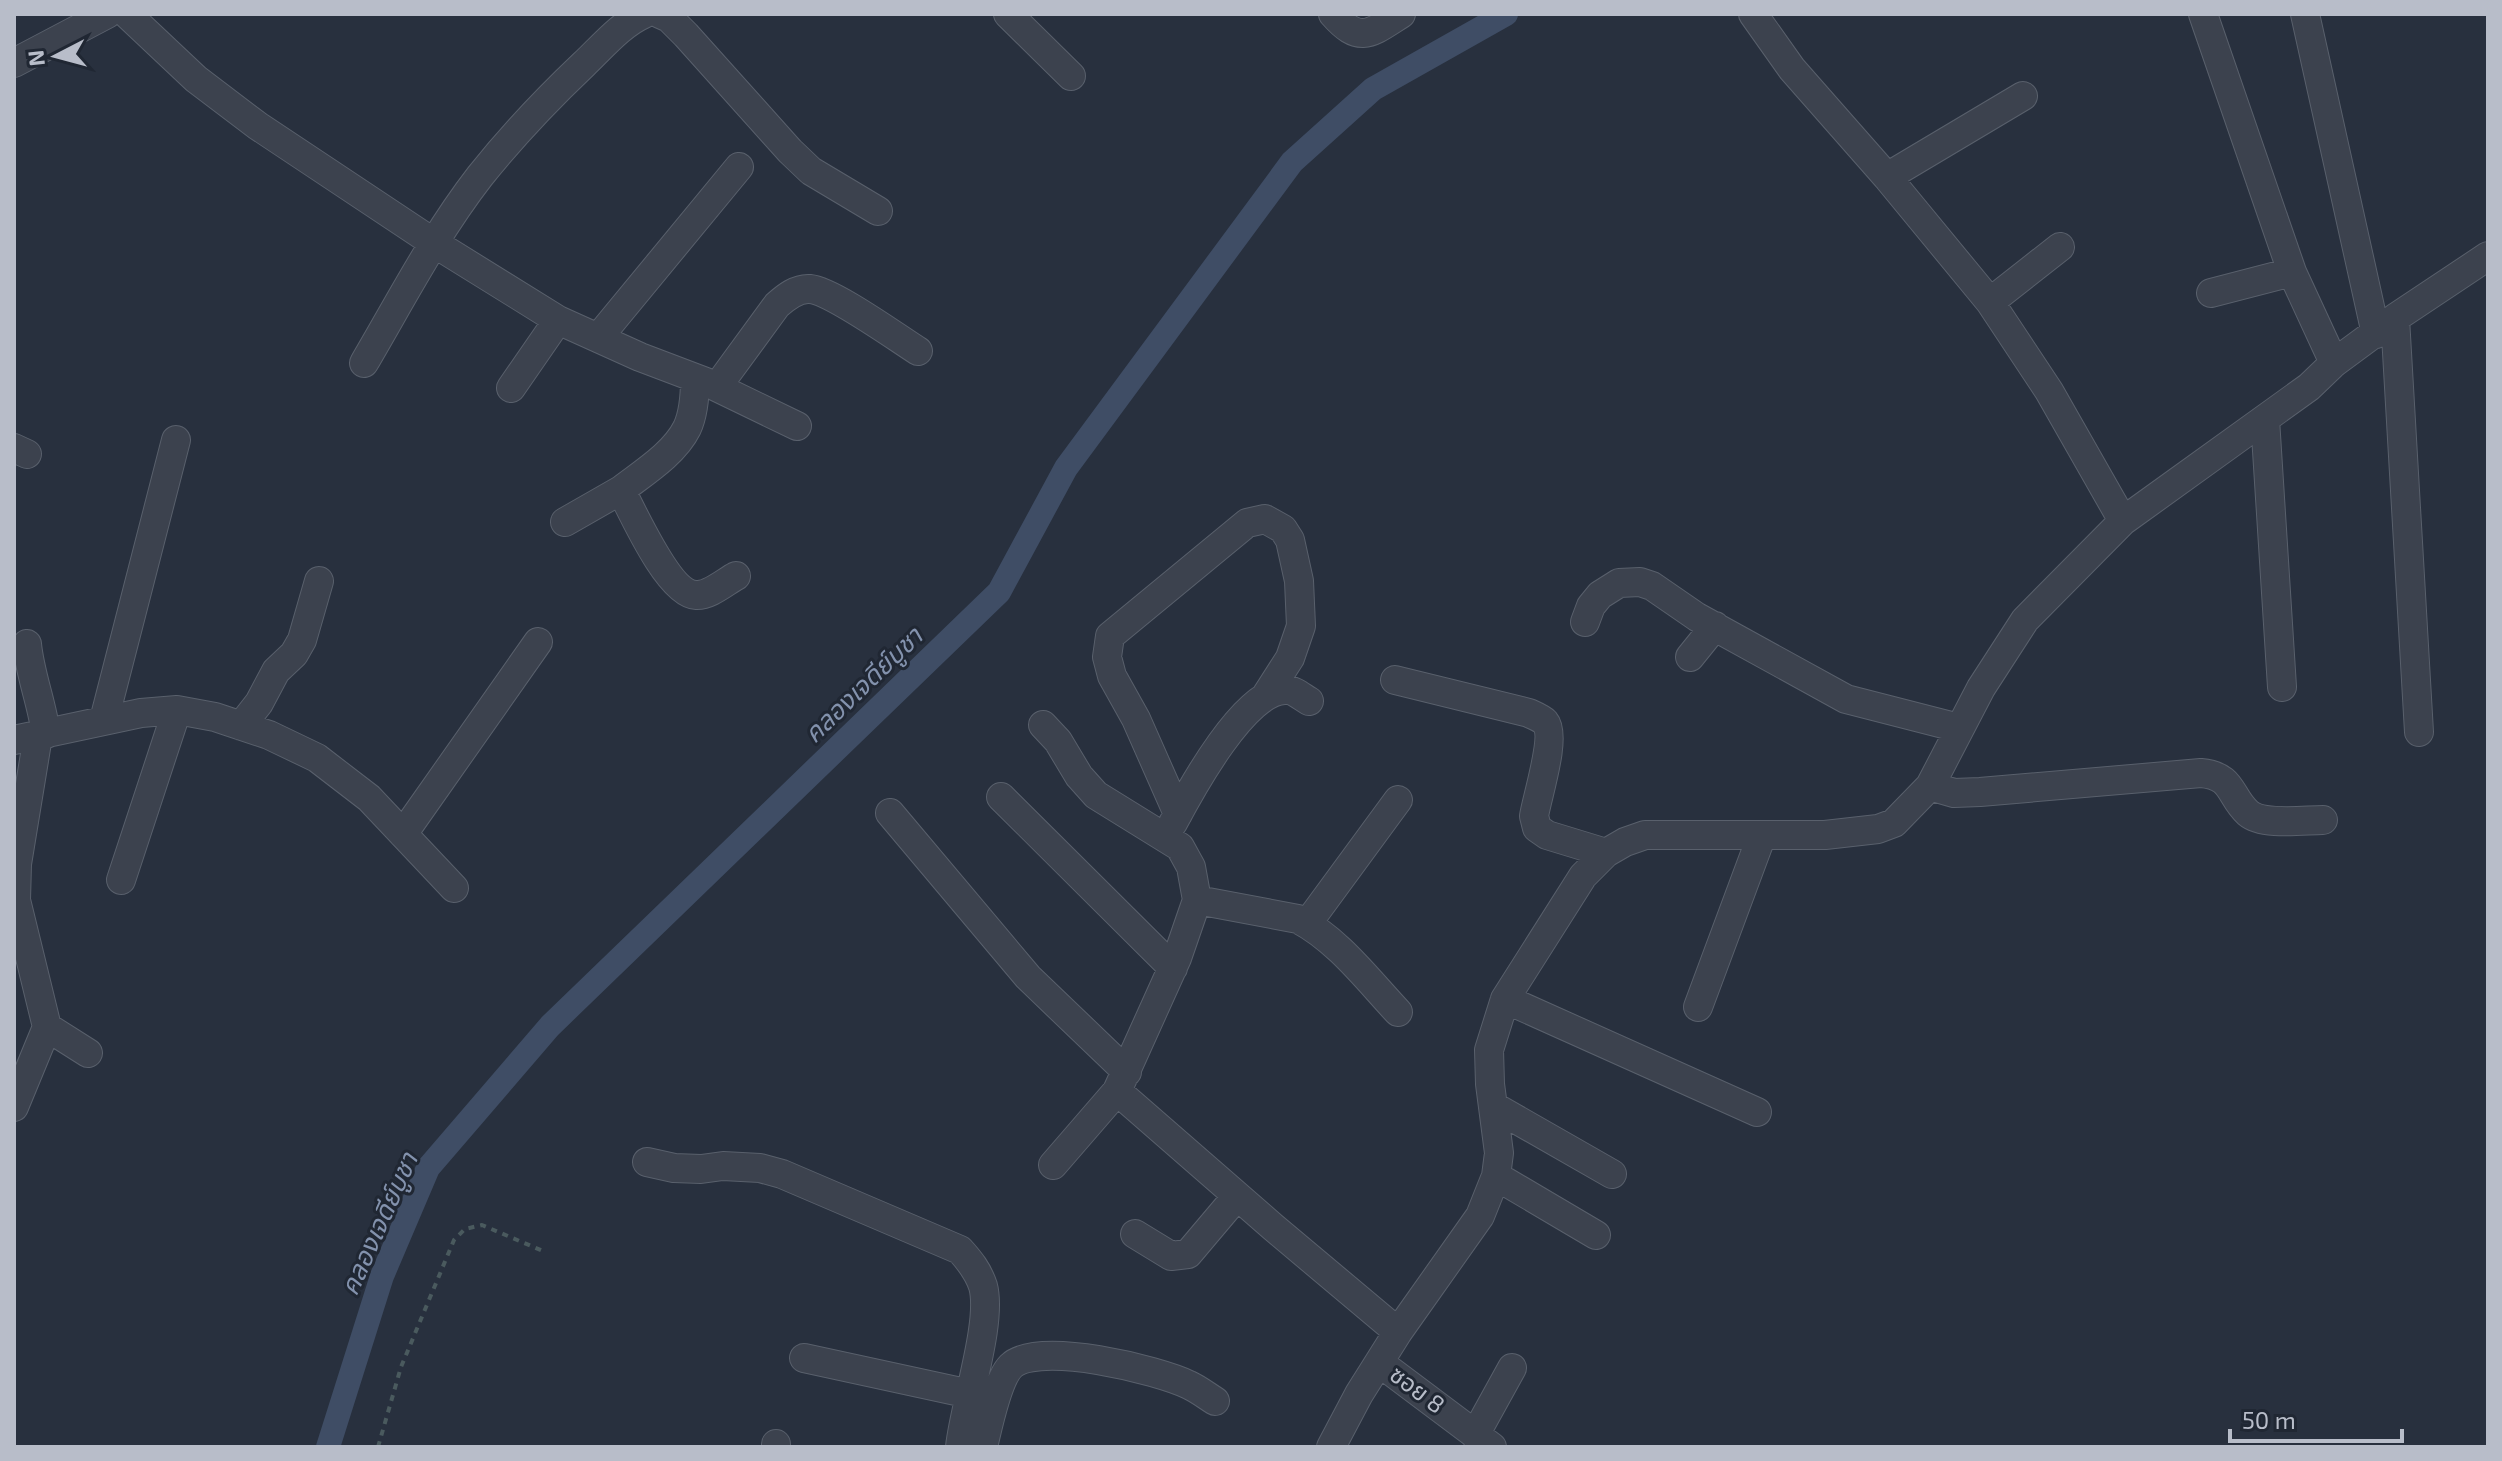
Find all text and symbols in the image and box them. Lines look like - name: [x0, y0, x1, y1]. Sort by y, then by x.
- north arrow: [16, 16, 96, 96]
- text: N: [21, 49, 49, 67]
- water label: คลองเจดีย์บูชา: [796, 619, 930, 749]
- water label: คลองเจดีย์บูชา: [332, 1146, 425, 1300]
- street label: ซอย 8: [1385, 1359, 1451, 1419]
- scale bar: [2230, 1393, 2402, 1443]
- text: 50 m: [2242, 1405, 2296, 1434]

